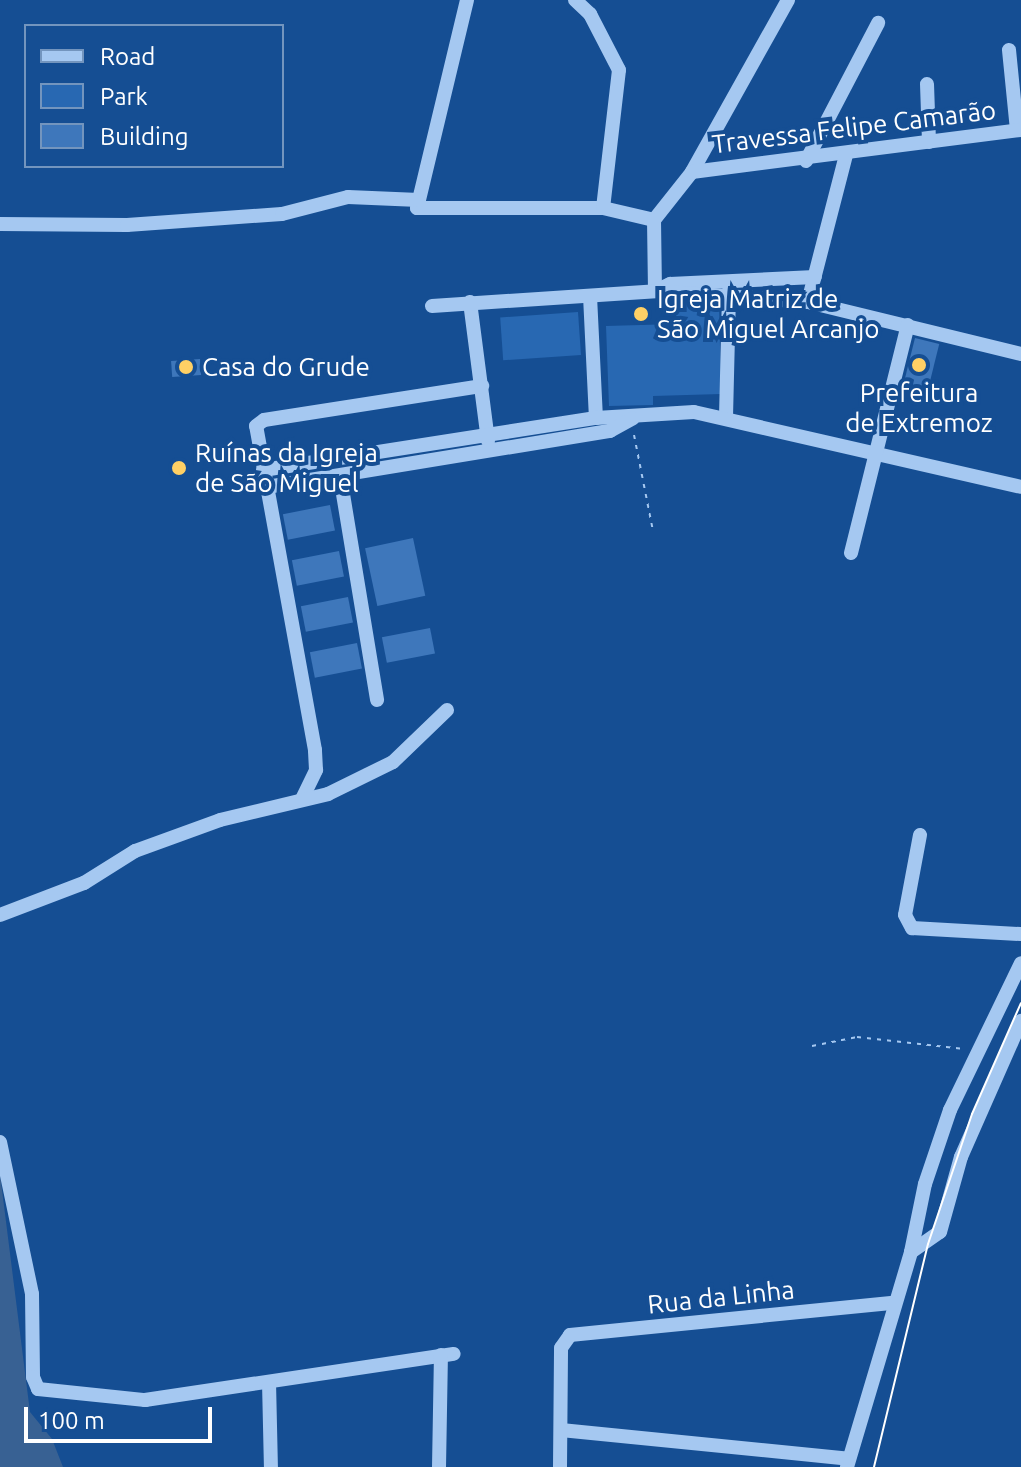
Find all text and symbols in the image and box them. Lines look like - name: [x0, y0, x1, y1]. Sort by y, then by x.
- legend: [24, 24, 284, 168]
- text: Road: [100, 43, 155, 70]
- text: Park: [100, 83, 148, 110]
- street label: Travessa Felipe Camarão: [710, 94, 998, 160]
- text: Building: [100, 123, 188, 150]
- place label: Igreja Matriz de São Miguel Arcanjo: [657, 283, 879, 344]
- marker: Igreja Matriz de São Miguel Arcanjo: [632, 305, 650, 323]
- place label: Casa do Grude: [202, 351, 370, 383]
- marker: Prefeitura de Extremoz: [910, 356, 928, 374]
- marker: Casa do Grude: [177, 358, 195, 376]
- place label: Prefeitura de Extremoz: [845, 377, 993, 438]
- place label: Ruínas da Igreja de São Miguel: [195, 437, 378, 498]
- marker: Ruínas da Igreja de São Miguel: [170, 459, 188, 477]
- street label: Rua da Linha: [646, 1274, 796, 1320]
- scale bar: [28, 1391, 216, 1441]
- text: 100 m: [38, 1407, 105, 1434]

